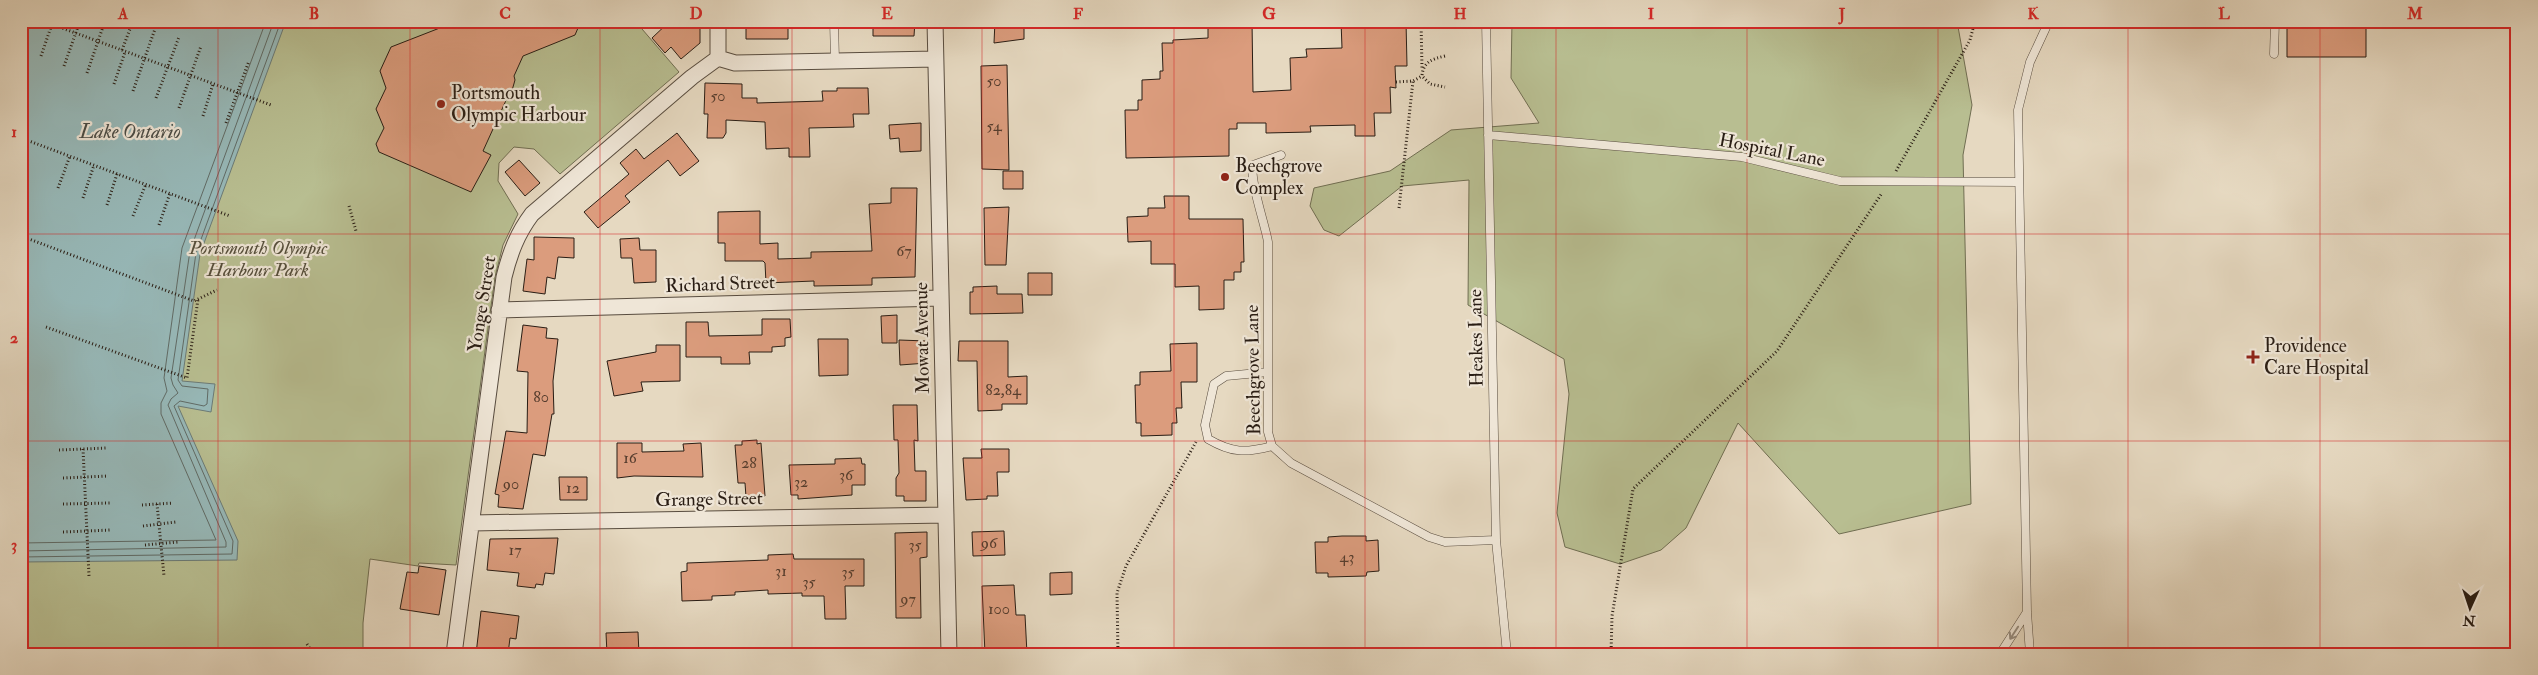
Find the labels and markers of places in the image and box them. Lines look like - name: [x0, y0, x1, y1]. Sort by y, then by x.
- place label: Portsmouth Olympic Harbour: [451, 81, 586, 128]
- marker: Portsmouth Olympic Harbour: [435, 98, 447, 110]
- place label: Beechgrove Complex: [1235, 154, 1322, 201]
- marker: Beechgrove Complex: [1219, 171, 1231, 183]
- place label: Providence Care Hospital: [2264, 334, 2369, 381]
- marker: Providence Care Hospital: [2246, 350, 2260, 364]

